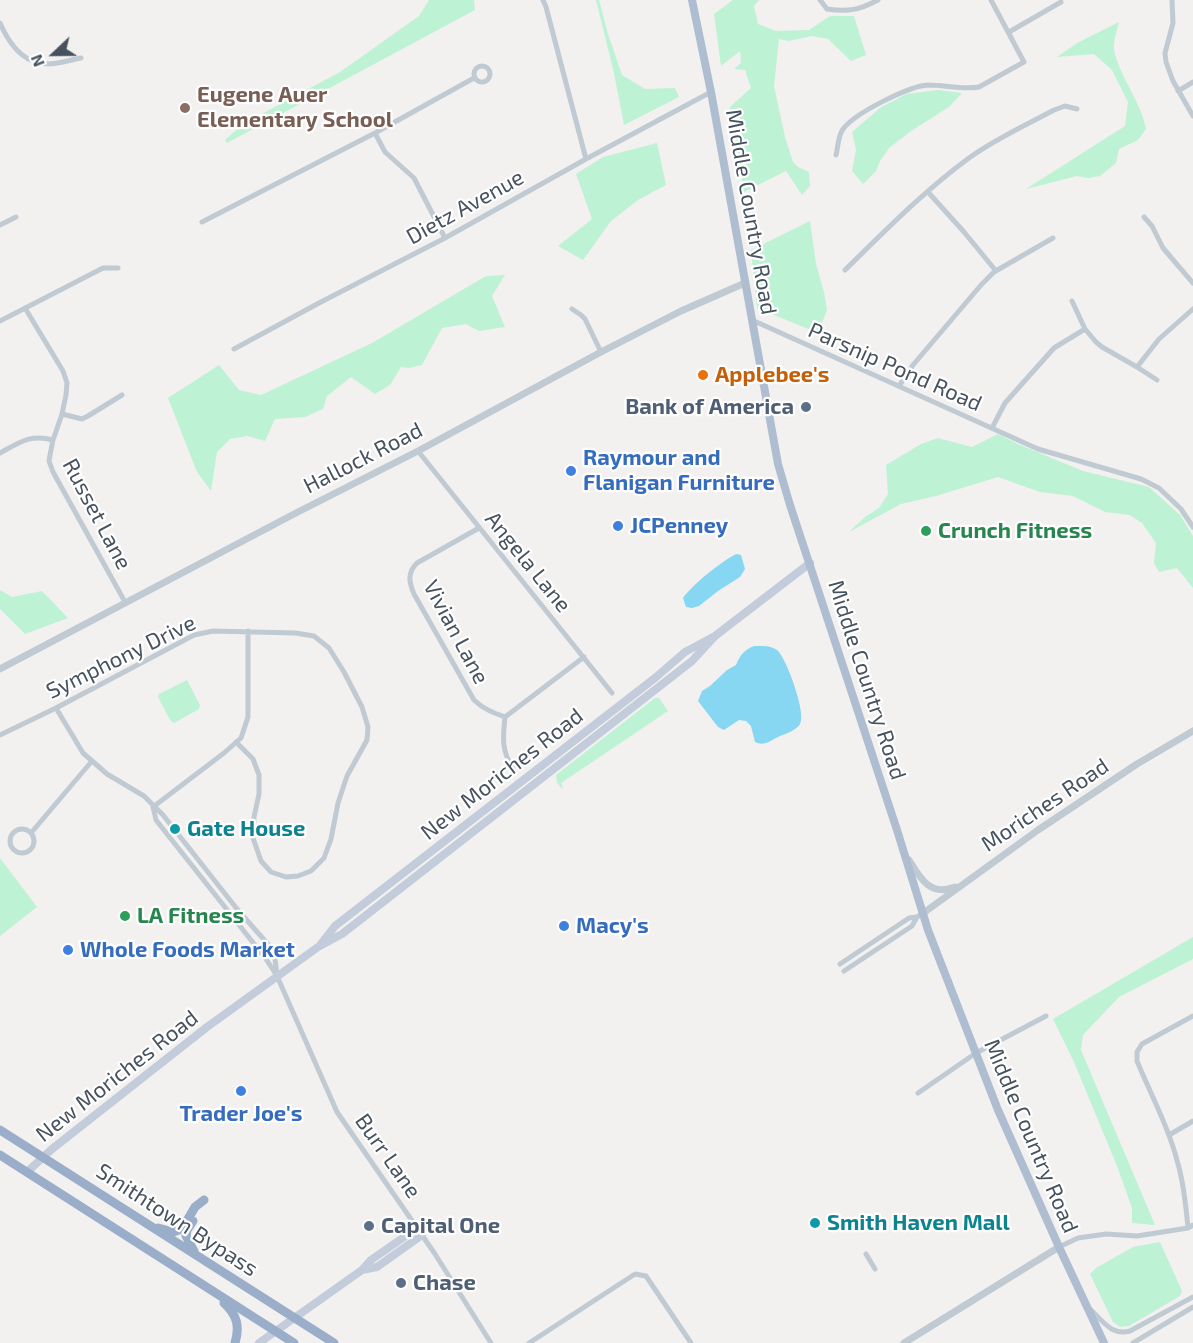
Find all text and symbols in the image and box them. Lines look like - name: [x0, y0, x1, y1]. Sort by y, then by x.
- north arrow: [24, 24, 84, 84]
- text: N: [26, 52, 48, 70]
- place label: Eugene Auer Elementary School: [197, 82, 393, 134]
- marker: Eugene Auer Elementary School: [178, 101, 192, 115]
- street label: Middle Country Road: [720, 107, 782, 317]
- street label: Dietz Avenue: [402, 164, 528, 250]
- street label: Parsnip Pond Road: [804, 317, 986, 417]
- place label: Applebee's: [715, 362, 829, 388]
- marker: Applebee's: [696, 368, 710, 382]
- place label: Bank of America: [625, 394, 794, 420]
- marker: Bank of America: [799, 400, 813, 414]
- street label: Hallock Road: [299, 417, 427, 499]
- place label: Raymour and Flanigan Furniture: [583, 445, 775, 496]
- street label: Russet Lane: [57, 454, 137, 574]
- marker: Raymour and Flanigan Furniture: [564, 464, 578, 478]
- street label: Angela Lane: [479, 506, 577, 618]
- place label: JCPenney: [630, 513, 728, 539]
- place label: Crunch Fitness: [938, 518, 1092, 544]
- marker: JCPenney: [611, 519, 625, 533]
- marker: Crunch Fitness: [919, 524, 933, 538]
- street label: Vivian Lane: [418, 576, 494, 688]
- street label: Middle Country Road: [822, 577, 912, 783]
- street label: Symphony Drive: [42, 609, 200, 705]
- street label: New Moriches Road: [416, 702, 588, 846]
- street label: Moriches Road: [976, 753, 1114, 857]
- place label: Gate House: [187, 816, 305, 842]
- marker: Gate House: [168, 822, 182, 836]
- place label: LA Fitness: [137, 903, 244, 929]
- marker: LA Fitness: [118, 909, 132, 923]
- place label: Macy's: [576, 913, 649, 939]
- marker: Macy's: [557, 919, 571, 933]
- place label: Whole Foods Market: [80, 937, 295, 963]
- marker: Whole Foods Market: [61, 943, 75, 957]
- street label: New Moriches Road: [31, 1004, 203, 1148]
- street label: Middle Country Road: [978, 1035, 1084, 1237]
- marker: Trader Joe's: [234, 1084, 248, 1098]
- place label: Trader Joe's: [180, 1101, 302, 1127]
- street label: Burr Lane: [349, 1109, 427, 1203]
- street label: Smithtown Bypass: [91, 1158, 263, 1282]
- place label: Smith Haven Mall: [827, 1210, 1010, 1236]
- place label: Capital One: [381, 1213, 500, 1239]
- marker: Smith Haven Mall: [808, 1216, 822, 1230]
- marker: Capital One: [362, 1219, 376, 1233]
- place label: Chase: [413, 1270, 476, 1296]
- marker: Chase: [394, 1276, 408, 1290]

